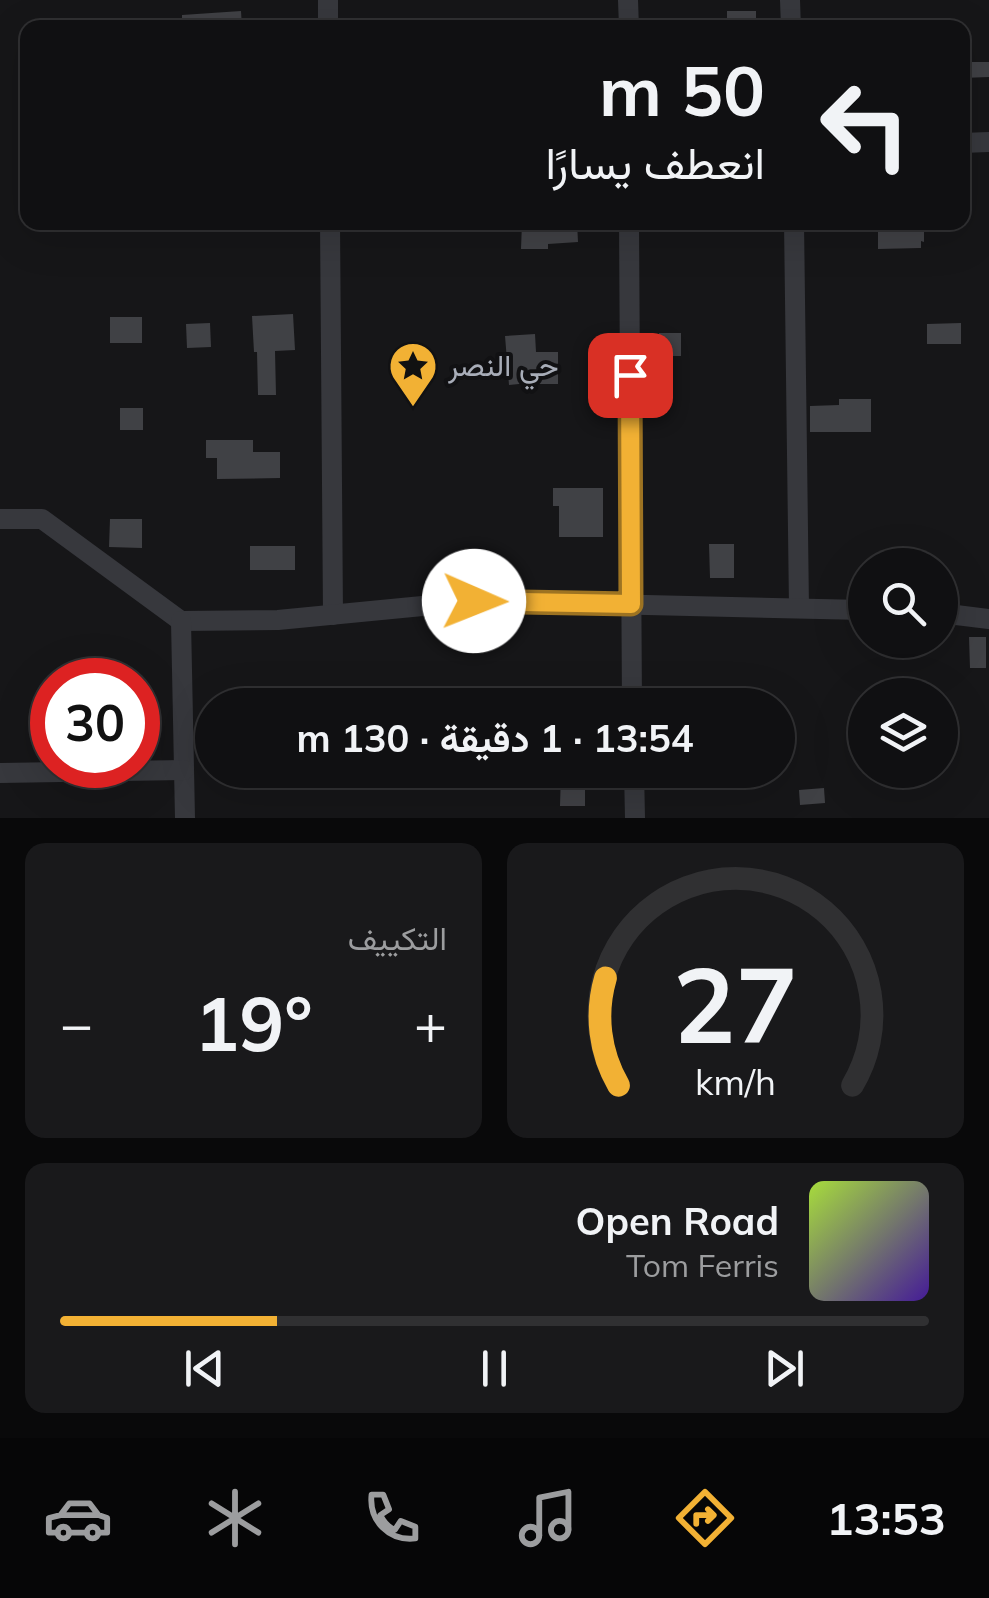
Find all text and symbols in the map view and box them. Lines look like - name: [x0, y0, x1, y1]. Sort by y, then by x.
- text: 50 m: [599, 46, 765, 134]
- icon: left: [800, 60, 930, 190]
- text: انعطف يسارًا: [546, 134, 765, 190]
- pin: [588, 333, 673, 418]
- place icon: حي النصر: [387, 340, 439, 408]
- place label: حي النصر: [447, 346, 559, 390]
- icon: arrive: [603, 348, 658, 403]
- map controls: [848, 548, 958, 788]
- button: search: [848, 548, 958, 658]
- position arrow: [422, 549, 526, 653]
- speed limit sign: 30: [30, 658, 160, 788]
- button: layers: [848, 678, 958, 788]
- text: 13:54 · 1 دقيقة · 130 m: [296, 714, 694, 762]
- text: التكييف: [348, 918, 447, 958]
- text: 27: [673, 938, 798, 1069]
- text: 19°: [194, 976, 313, 1070]
- text: −: [60, 989, 93, 1058]
- text: +: [414, 989, 447, 1058]
- text: km/h: [695, 1059, 776, 1104]
- text: Open Road: [576, 1197, 779, 1245]
- text: Tom Ferris: [626, 1245, 779, 1285]
- icon: previous: [177, 1341, 232, 1396]
- icon: pause: [467, 1341, 522, 1396]
- icon: next: [757, 1341, 812, 1396]
- icon: car: [43, 1483, 113, 1553]
- icon: climate: [200, 1483, 270, 1553]
- icon: phone: [357, 1483, 427, 1553]
- icon: music: [513, 1483, 583, 1553]
- icon: directions: [670, 1483, 740, 1553]
- text: 13:53: [827, 1490, 946, 1546]

